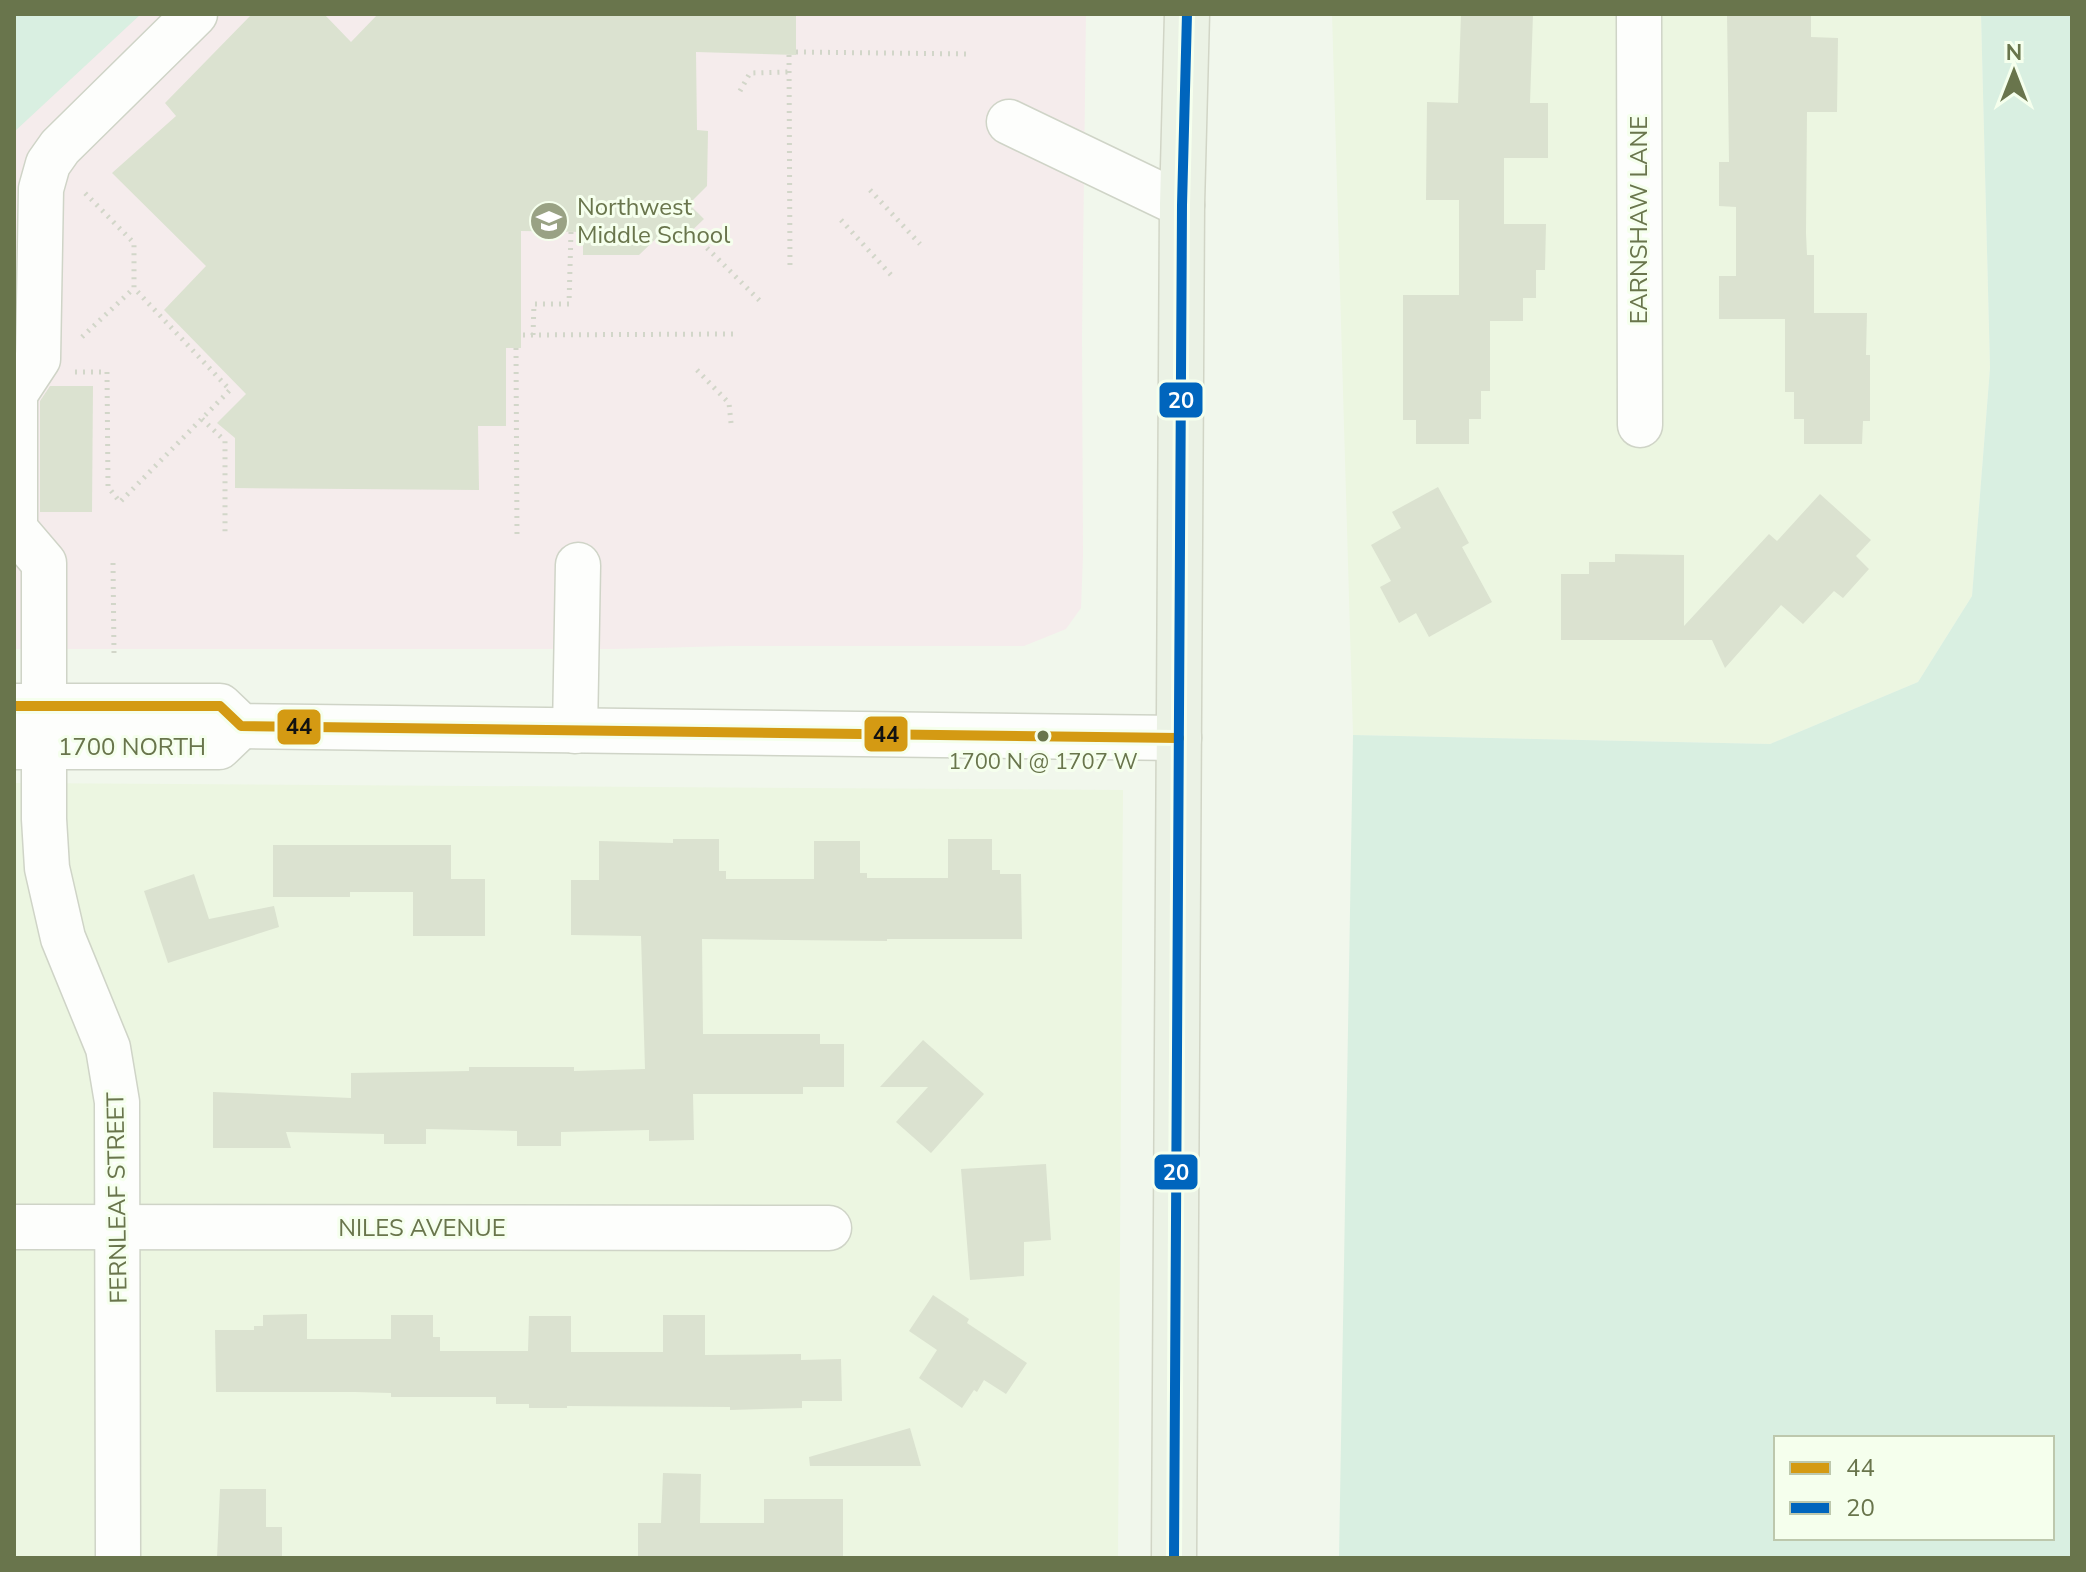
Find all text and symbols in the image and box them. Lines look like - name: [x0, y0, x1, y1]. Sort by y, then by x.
- north arrow: [1974, 32, 2054, 112]
- text: N: [2006, 38, 2022, 68]
- street label: EARNSHAW LANE: [1623, 116, 1655, 324]
- place label: Northwest Middle School: [577, 191, 730, 251]
- school or university icon: Northwest Middle School: [528, 200, 570, 242]
- line badge: 20: [1158, 381, 1204, 419]
- text: 20: [1168, 386, 1194, 416]
- line badge: 44: [276, 708, 322, 746]
- text: 44: [286, 712, 312, 742]
- line badge: 44: [863, 715, 909, 753]
- text: 44: [873, 720, 899, 750]
- marker: 1700 N @ 1707 W: [1035, 728, 1051, 744]
- street label: 1700 NORTH: [58, 731, 206, 763]
- place label: 1700 N @ 1707 W: [948, 747, 1138, 777]
- street label: FERNLEAF STREET: [99, 1091, 135, 1304]
- line badge: 20: [1153, 1153, 1199, 1191]
- text: 20: [1163, 1158, 1189, 1188]
- street label: NILES AVENUE: [338, 1212, 506, 1244]
- legend: [1774, 1436, 2054, 1540]
- text: 44: [1846, 1452, 1875, 1484]
- text: 20: [1846, 1492, 1875, 1524]

